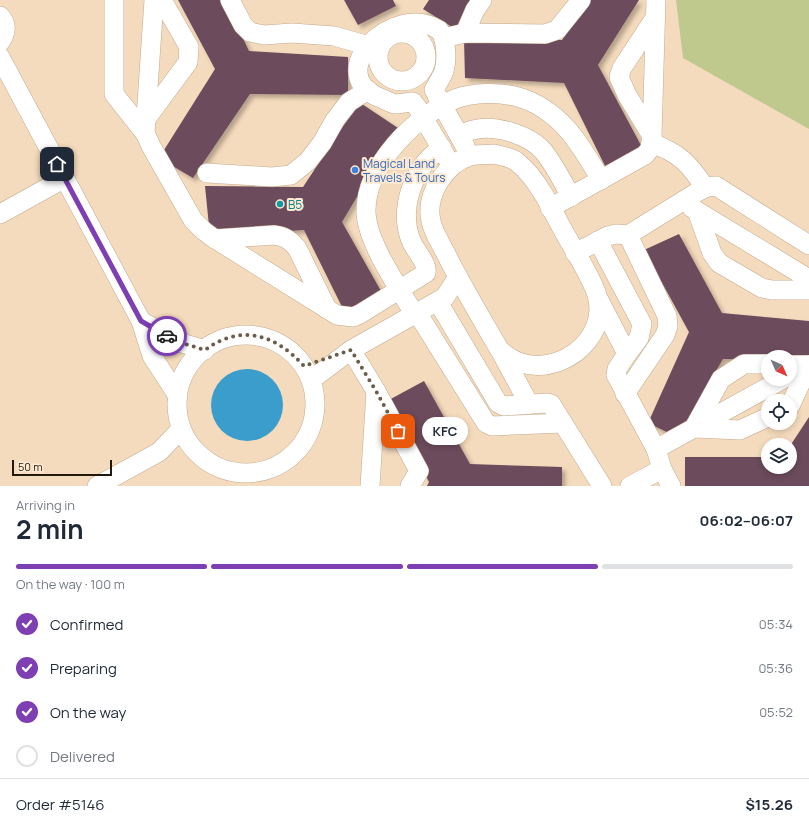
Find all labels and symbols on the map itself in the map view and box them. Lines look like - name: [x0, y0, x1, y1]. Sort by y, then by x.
- pin: [40, 147, 74, 181]
- place label: Magical Land Travels & Tours: [363, 155, 445, 186]
- marker: Magical Land Travels & Tours: [350, 165, 360, 175]
- place label: B5: [288, 196, 302, 213]
- marker: B5: [275, 199, 285, 209]
- courier: [147, 316, 187, 356]
- north arrow: [761, 350, 797, 386]
- pin: [381, 414, 415, 448]
- callout: KFC: [422, 417, 468, 445]
- scale bar: [12, 458, 112, 477]

